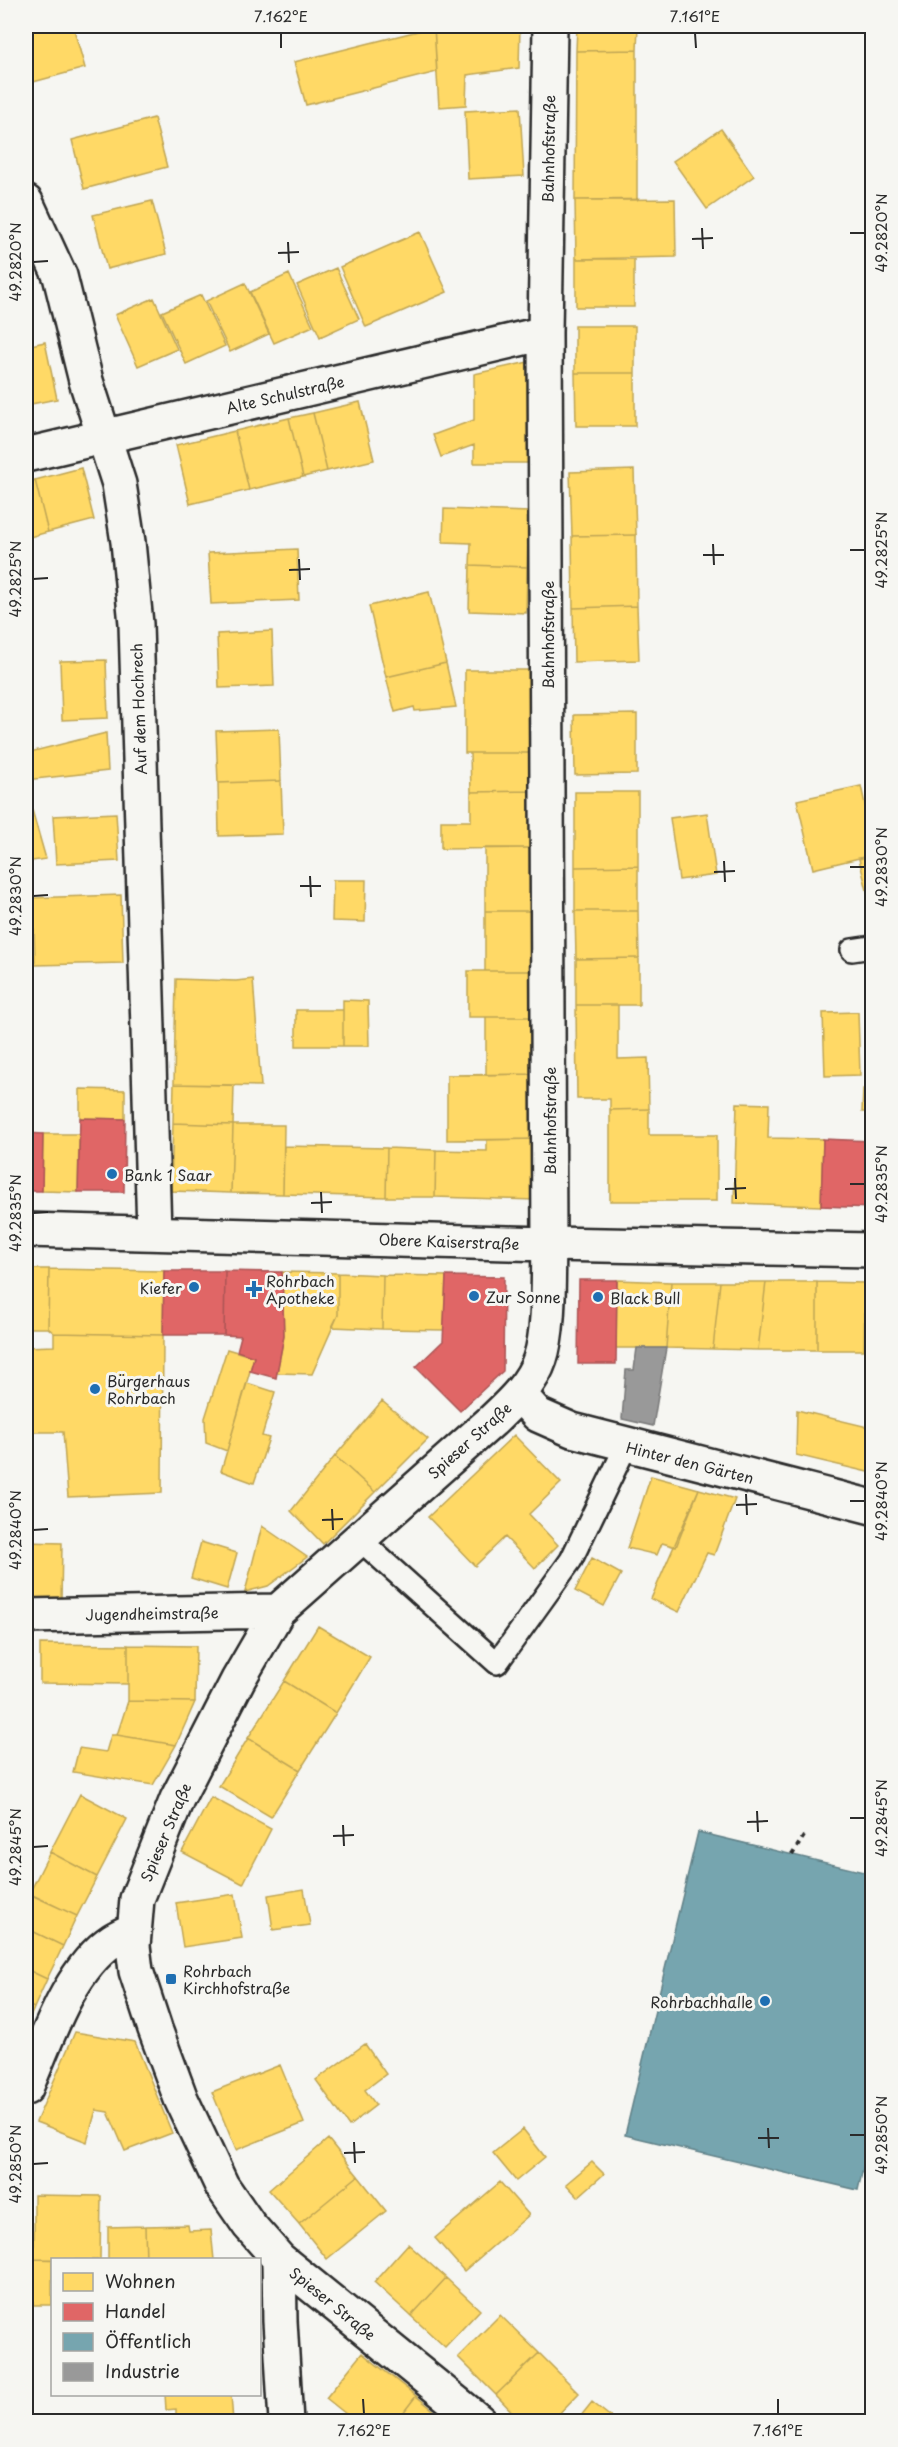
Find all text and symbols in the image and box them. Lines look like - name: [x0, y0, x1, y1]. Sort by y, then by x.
- text: 7.162°E: [254, 4, 308, 27]
- text: 7.161°E: [670, 4, 720, 27]
- street label: Bahnhofstraße: [536, 95, 560, 203]
- text: 49.2820°N: [869, 193, 892, 273]
- text: 49.2820°N: [3, 222, 26, 302]
- street label: Alte Schulstraße: [224, 369, 346, 419]
- text: 49.2825°N: [869, 511, 892, 589]
- text: 49.2825°N: [3, 540, 26, 618]
- street label: Bahnhofstraße: [536, 581, 559, 689]
- street label: Auf dem Hochrech: [124, 643, 152, 775]
- text: 49.2830°N: [869, 827, 892, 907]
- text: 49.2830°N: [3, 856, 26, 936]
- street label: Bahnhofstraße: [538, 1067, 561, 1175]
- text: 49.2835°N: [869, 1145, 892, 1223]
- place label: Bank 1 Saar: [124, 1163, 212, 1186]
- marker: Bank 1 Saar: [105, 1167, 119, 1181]
- text: 49.2835°N: [3, 1174, 26, 1252]
- street label: Obere Kaiserstraße: [378, 1227, 520, 1255]
- place label: Rohrbach Apotheke: [266, 1269, 335, 1309]
- place label: Kiefer: [140, 1276, 182, 1299]
- marker: Kiefer: [187, 1280, 201, 1294]
- marker: Rohrbach Apotheke: [247, 1282, 261, 1296]
- place label: Zur Sonne: [486, 1285, 561, 1308]
- place label: Black Bull: [610, 1286, 681, 1309]
- marker: Zur Sonne: [467, 1289, 481, 1303]
- marker: Black Bull: [591, 1290, 605, 1304]
- place label: Bürgerhaus Rohrbach: [107, 1369, 190, 1409]
- marker: Bürgerhaus Rohrbach: [88, 1382, 102, 1396]
- street label: Spieser Straße: [422, 1396, 516, 1484]
- street label: Hinter den Gärten: [624, 1435, 756, 1489]
- text: 49.2840°N: [869, 1461, 892, 1541]
- text: 49.2840°N: [3, 1490, 26, 1570]
- street label: Jugendheimstraße: [85, 1600, 219, 1626]
- street label: Spieser Straße: [134, 1779, 196, 1885]
- text: 49.2845°N: [869, 1779, 892, 1857]
- text: 49.2845°N: [3, 1808, 26, 1886]
- place label: Rohrbach Kirchhofstraße: [183, 1959, 290, 1999]
- marker: Rohrbach Kirchhofstraße: [164, 1972, 178, 1986]
- place label: Rohrbachhalle: [650, 1990, 753, 2013]
- marker: Rohrbachhalle: [758, 1994, 772, 2008]
- text: 49.2850°N: [869, 2095, 892, 2175]
- text: 49.2850°N: [3, 2124, 26, 2204]
- legend: [51, 2258, 261, 2396]
- street label: Spieser Straße: [285, 2261, 381, 2345]
- text: Wohnen: [105, 2267, 176, 2294]
- text: Handel: [105, 2297, 166, 2324]
- text: Öffentlich: [105, 2327, 192, 2354]
- text: Industrie: [105, 2357, 180, 2384]
- text: 7.162°E: [337, 2418, 391, 2441]
- text: 7.161°E: [753, 2418, 803, 2441]

